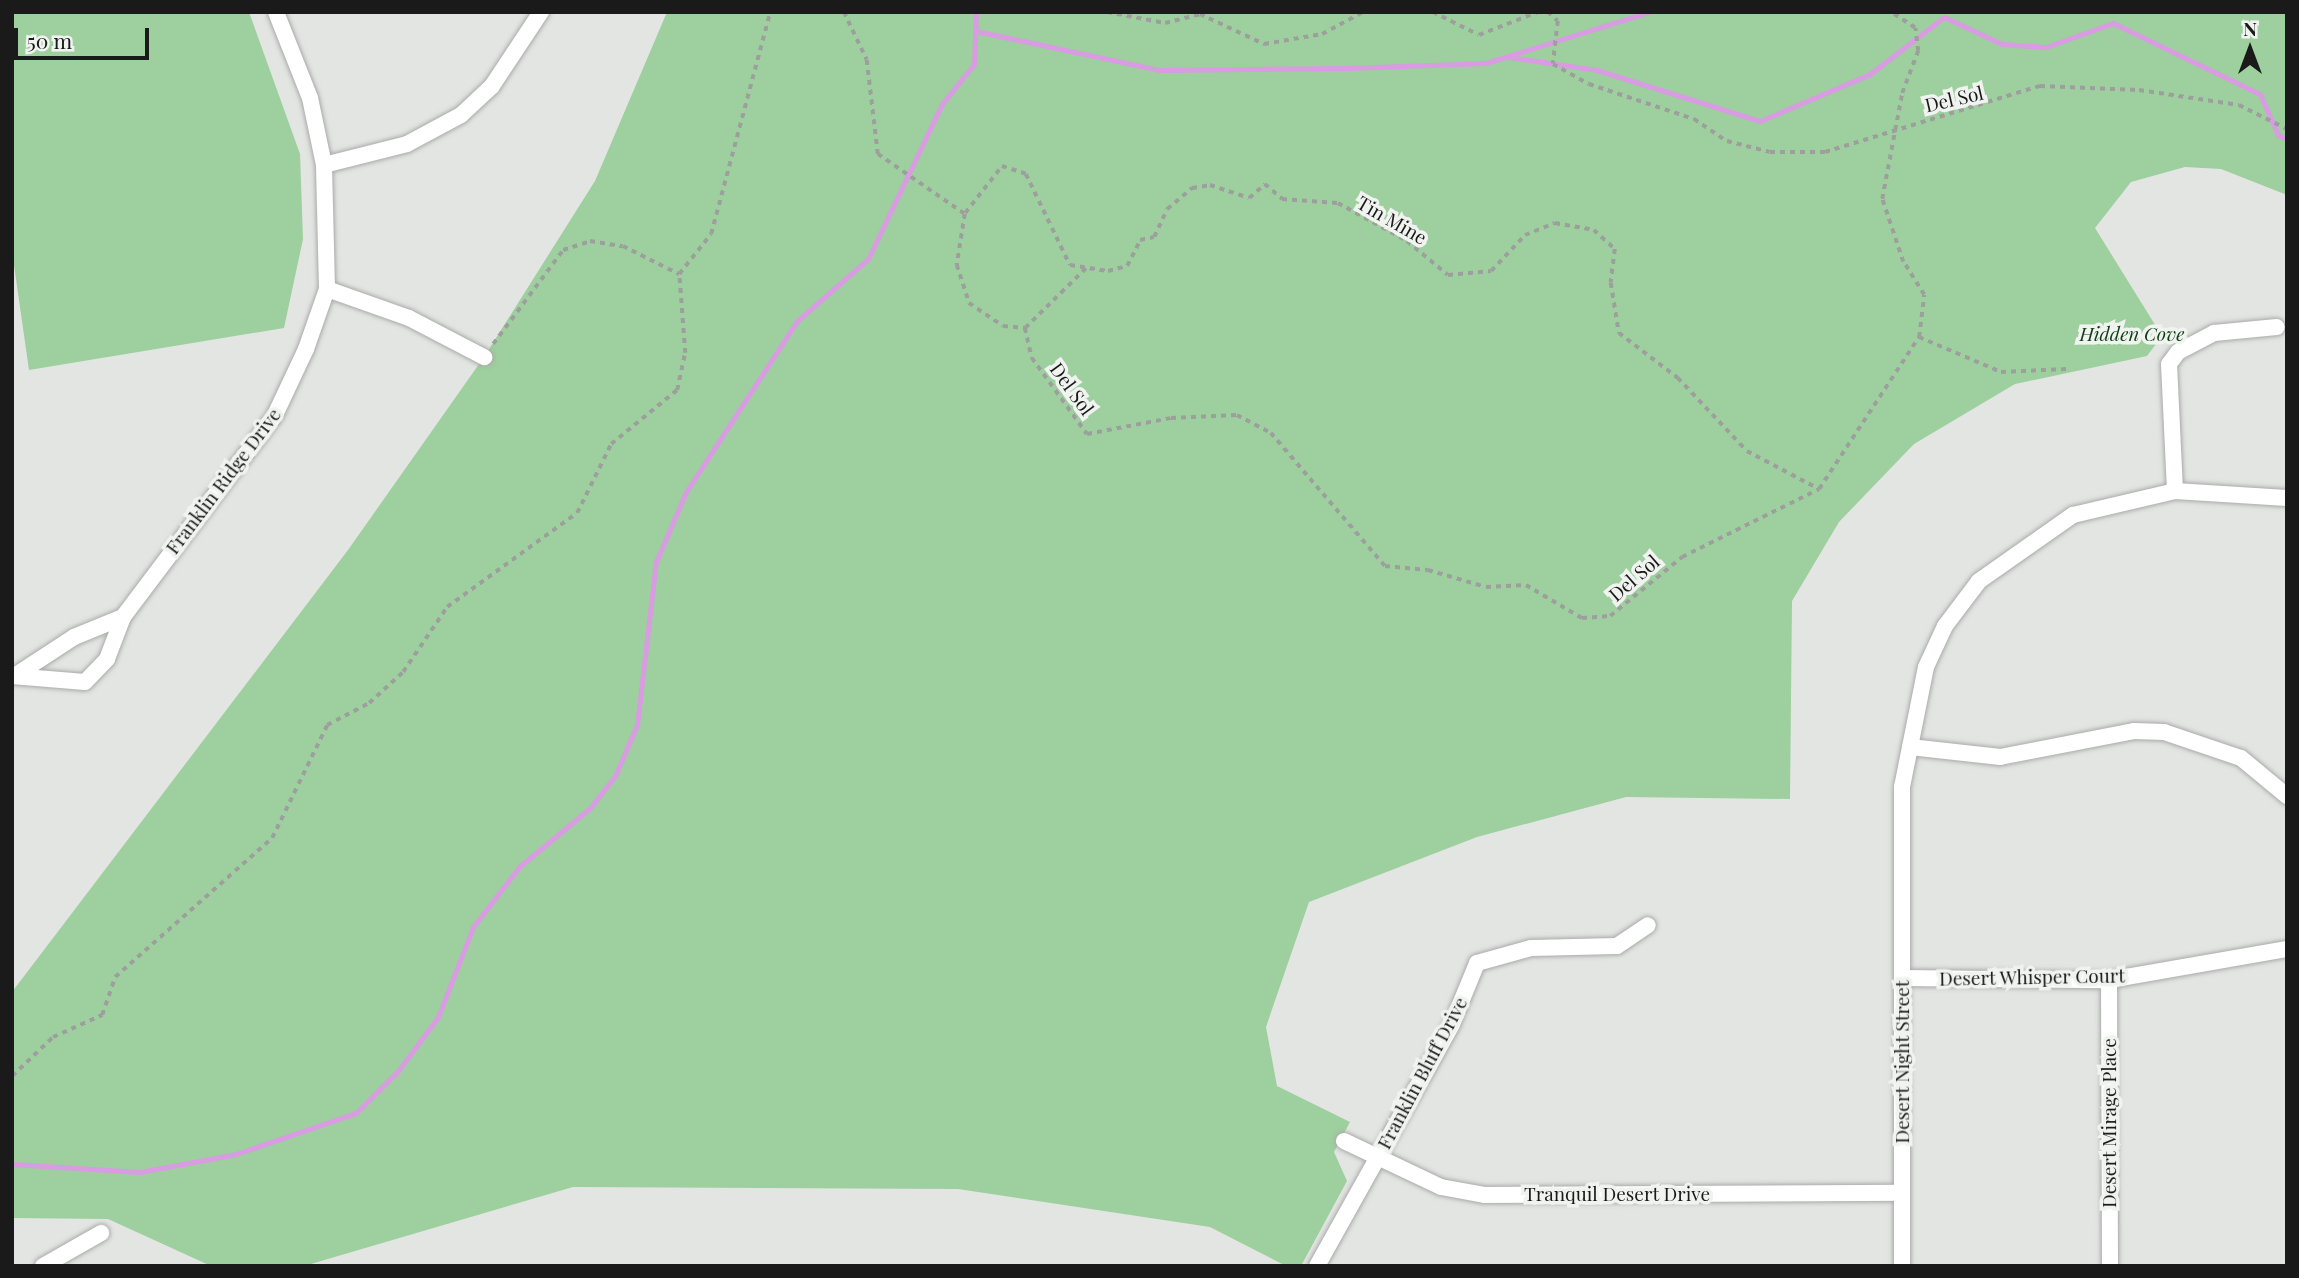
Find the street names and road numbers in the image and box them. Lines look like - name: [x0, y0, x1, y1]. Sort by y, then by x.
- street label: Del Sol: [1922, 81, 1986, 117]
- street label: Tin Mine: [1353, 191, 1431, 249]
- street label: Del Sol: [1045, 358, 1099, 420]
- street label: Franklin Ridge Drive: [161, 404, 285, 558]
- street label: Del Sol: [1604, 550, 1664, 606]
- street label: Desert Whisper Court: [1938, 964, 2126, 990]
- street label: Desert Night Street: [1891, 980, 1913, 1144]
- street label: Franklin Bluff Drive: [1372, 993, 1472, 1153]
- street label: Desert Mirage Place: [2098, 1038, 2120, 1208]
- street label: Tranquil Desert Drive: [1524, 1183, 1710, 1205]

